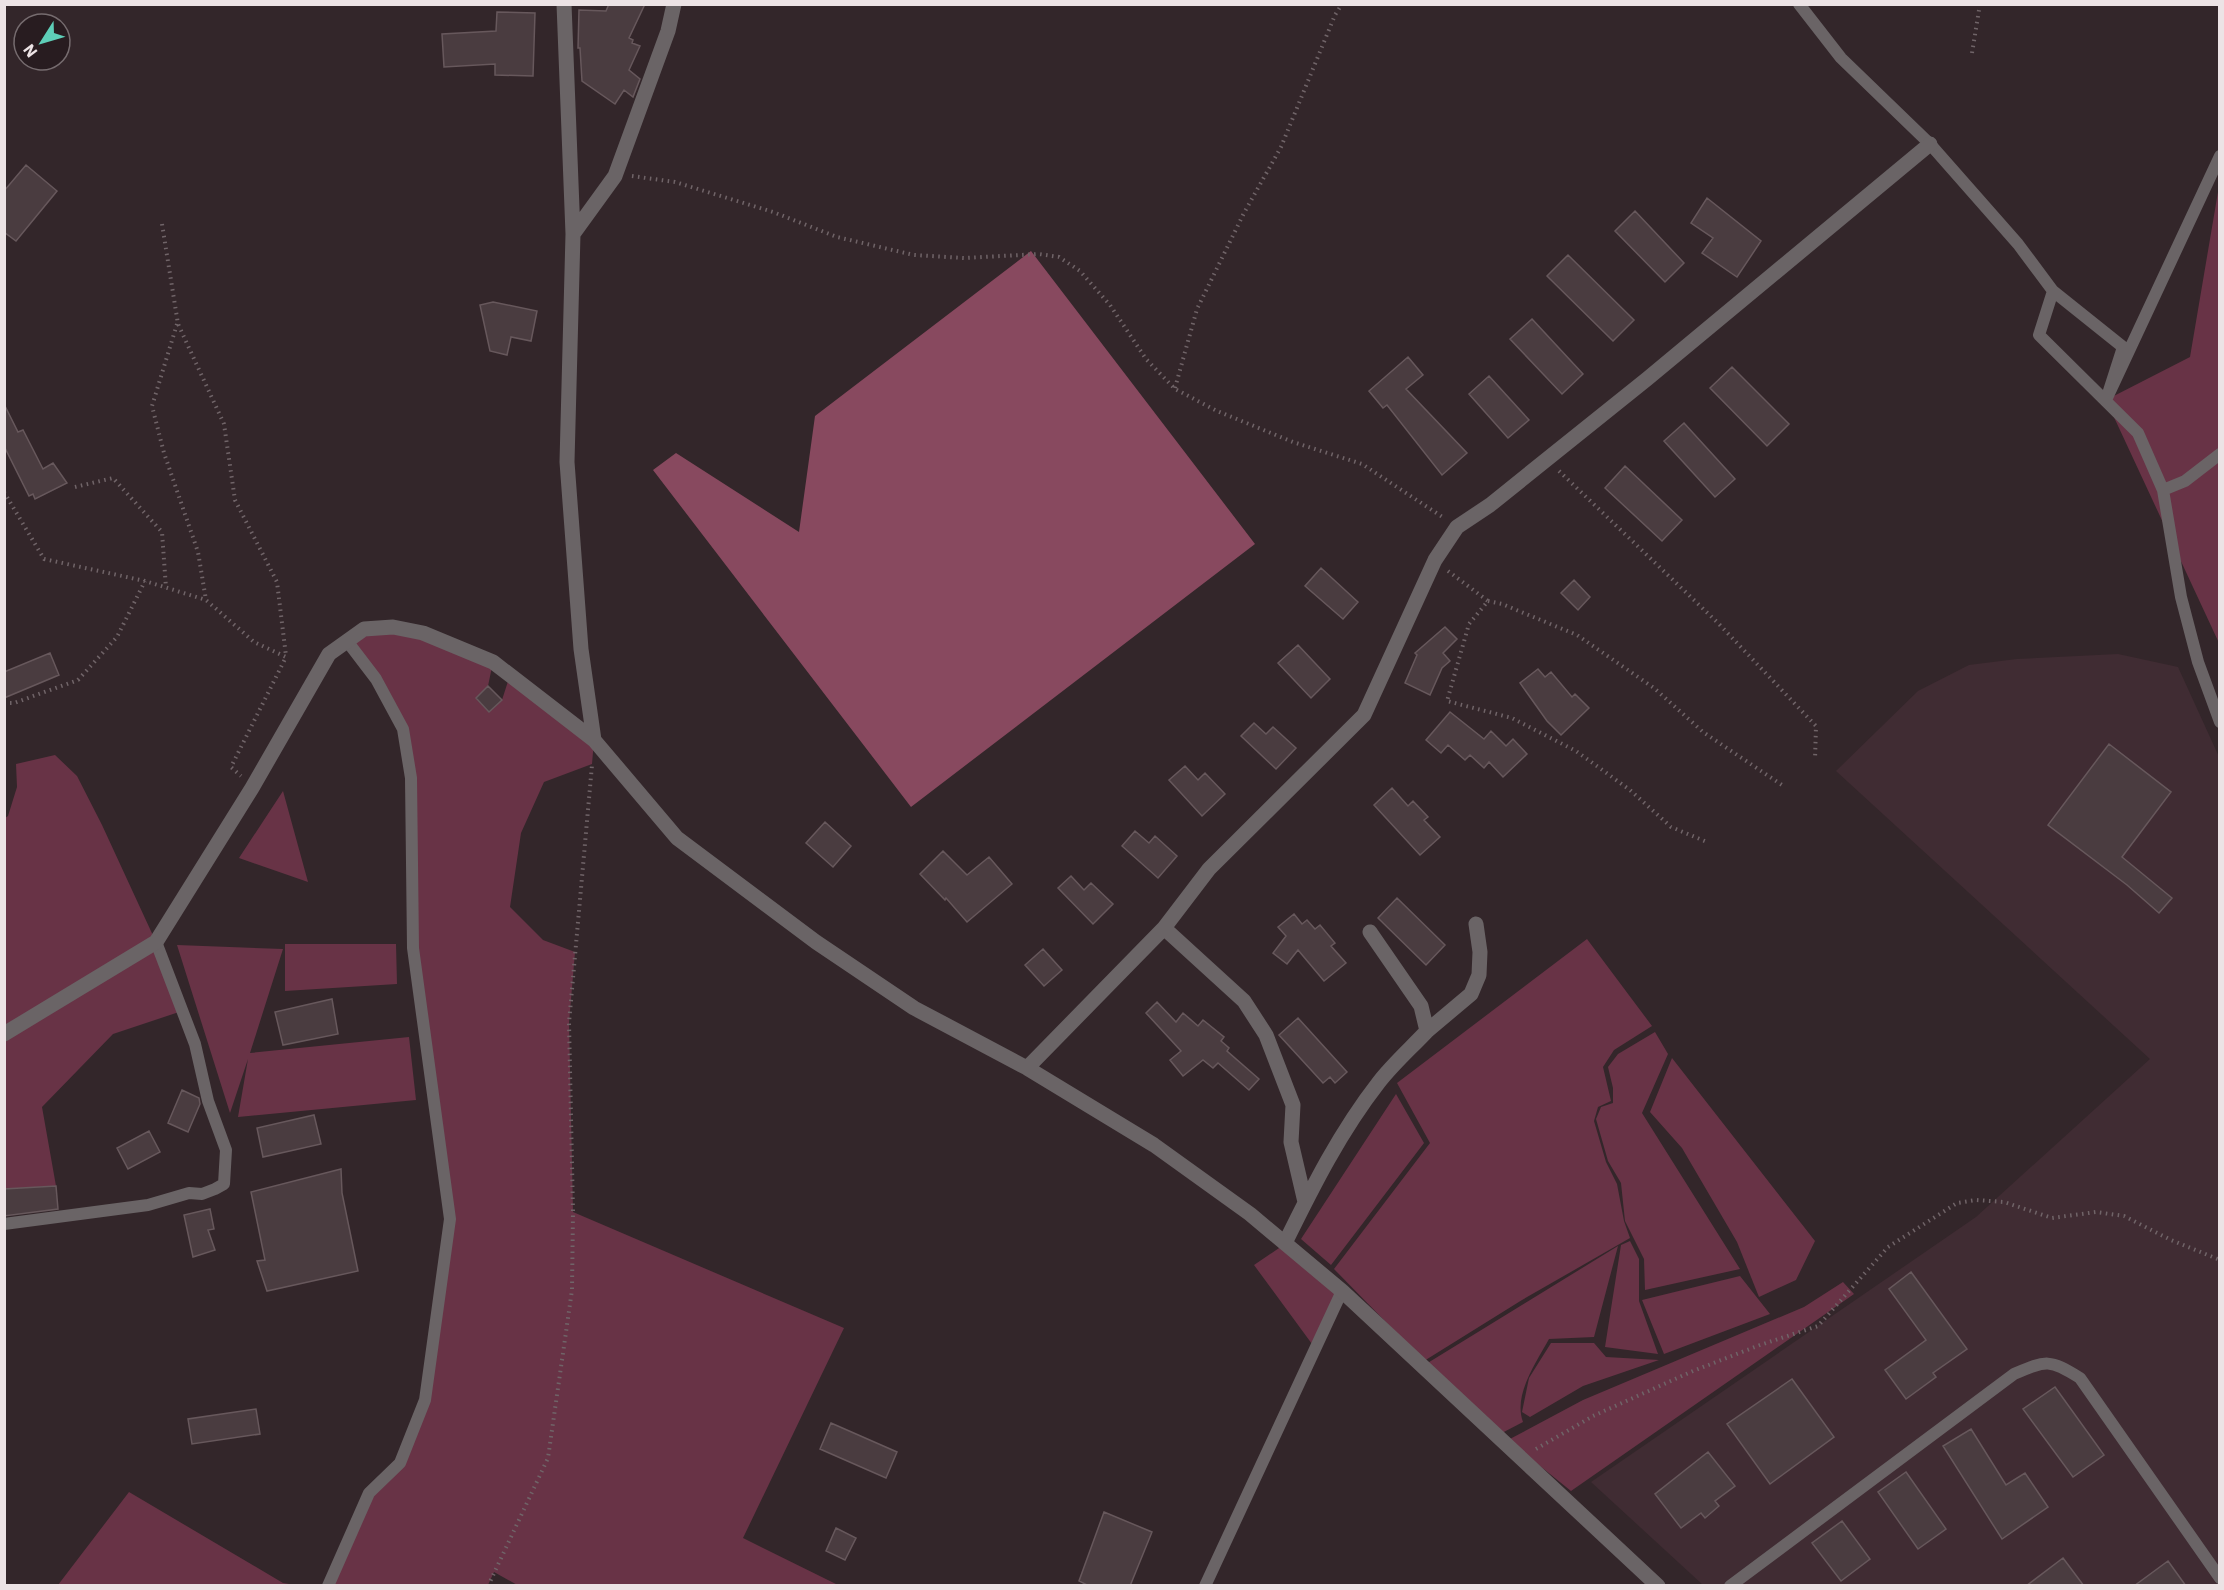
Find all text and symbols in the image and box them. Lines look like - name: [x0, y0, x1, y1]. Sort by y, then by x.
- north arrow: [12, 12, 72, 72]
- text: N: [19, 40, 41, 62]

